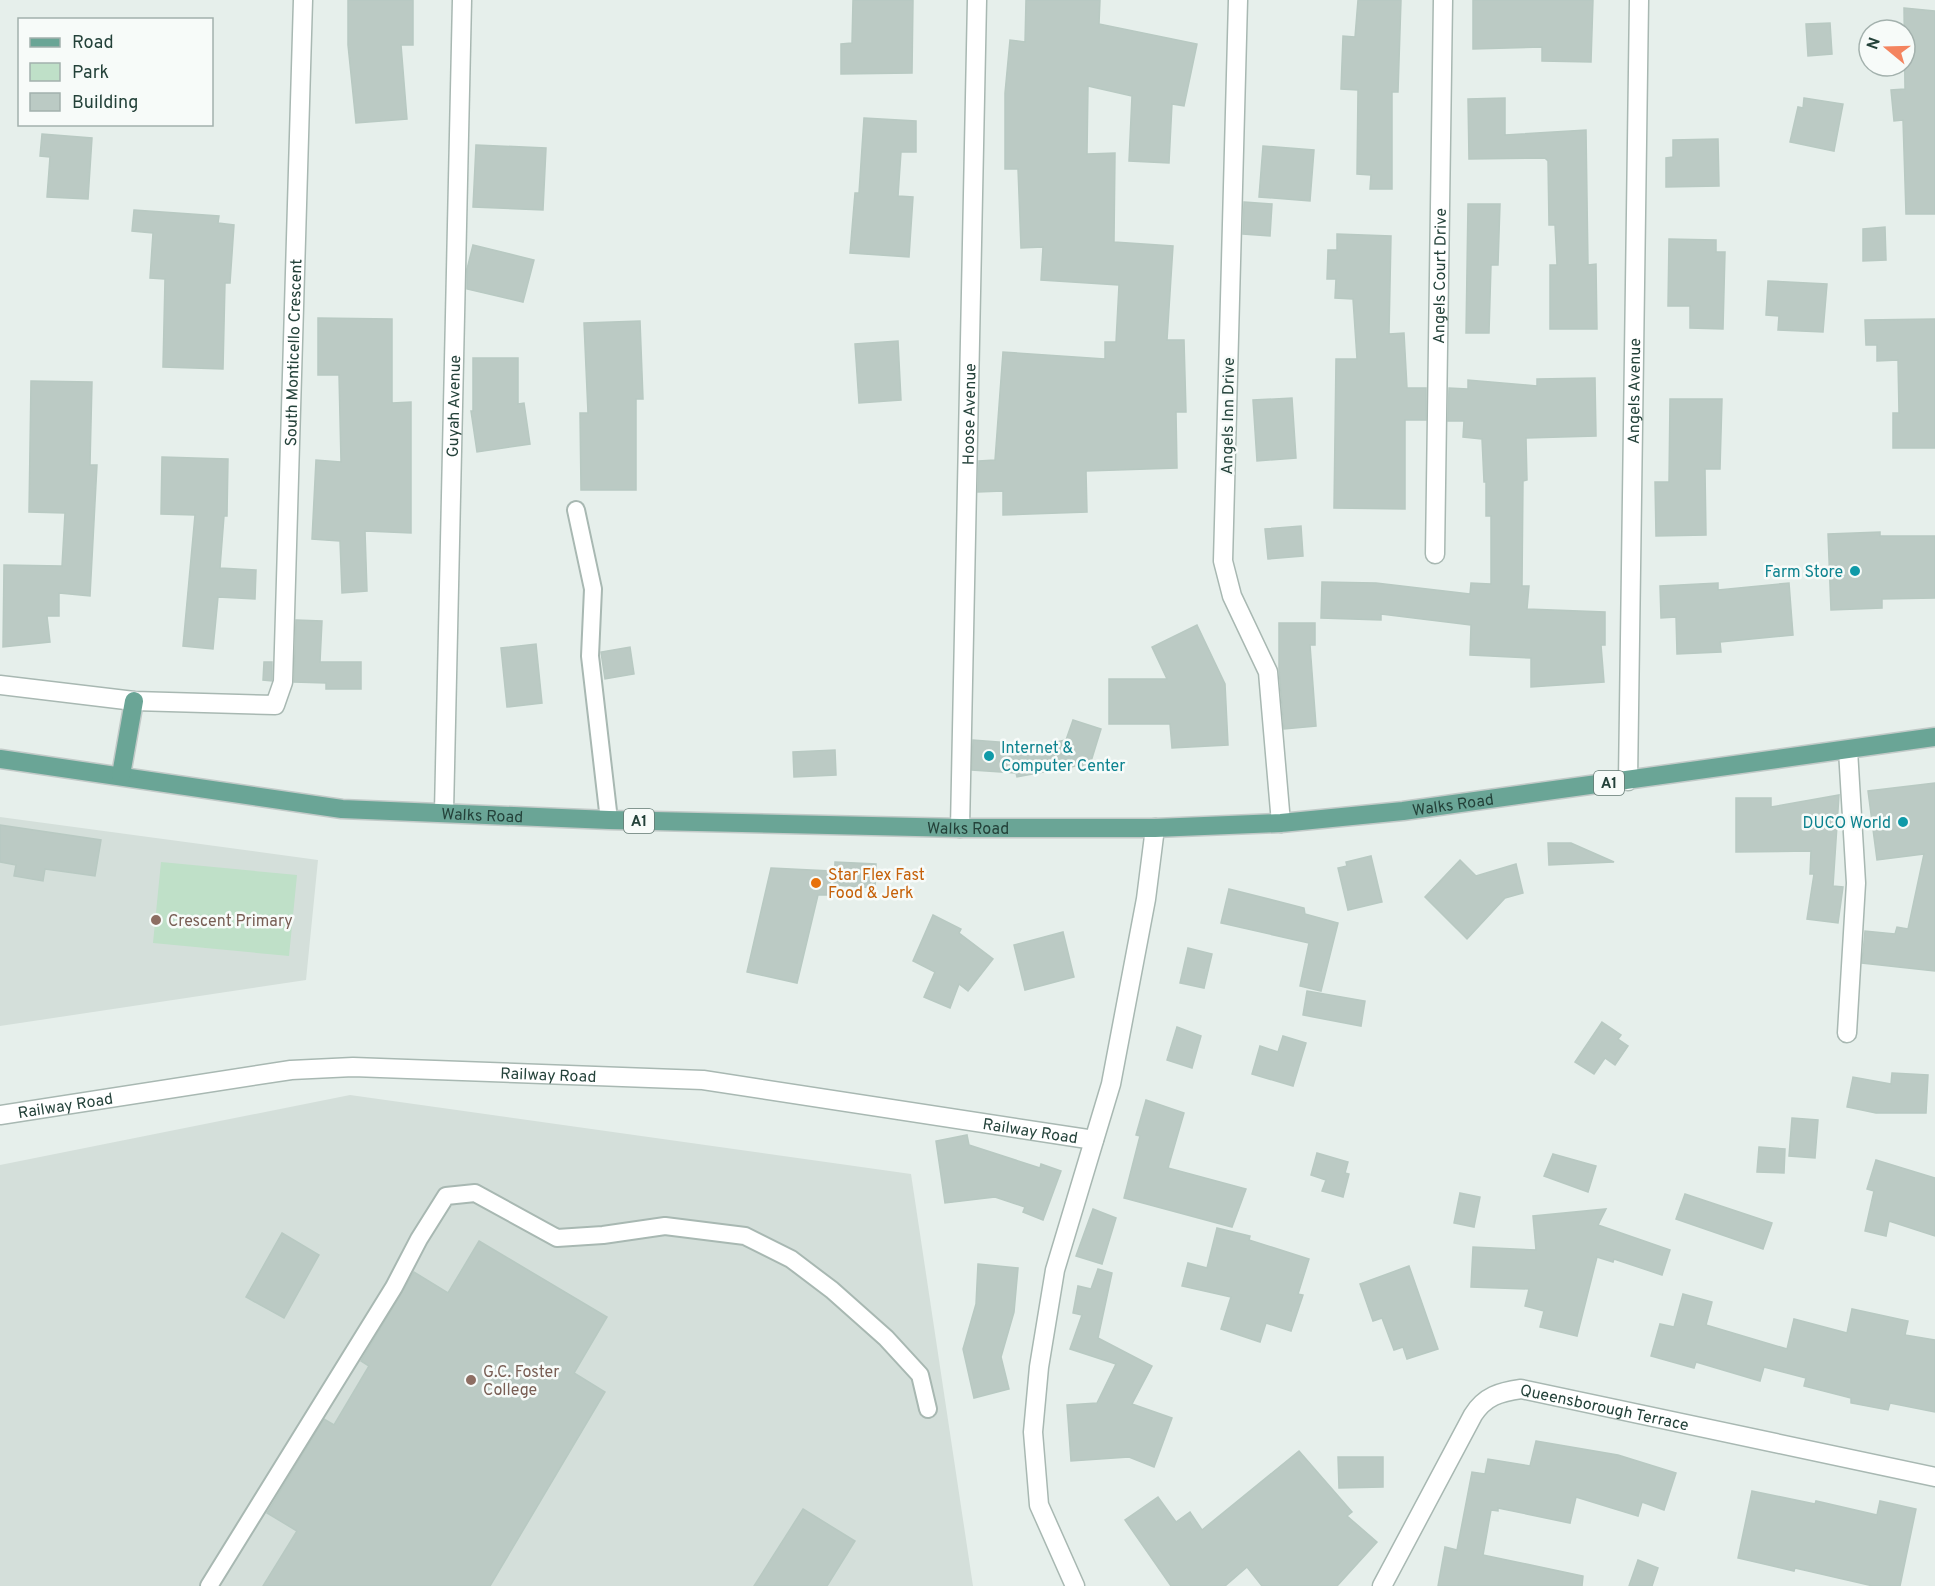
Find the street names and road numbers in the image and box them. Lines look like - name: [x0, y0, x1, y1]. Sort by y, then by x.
- street label: Angels Court Drive: [1430, 208, 1452, 344]
- street label: South Monticello Crescent: [282, 258, 307, 447]
- street label: Angels Avenue: [1625, 338, 1646, 444]
- street label: Guyah Avenue: [444, 355, 466, 458]
- street label: Angels Inn Drive: [1218, 357, 1240, 475]
- street label: Hoose Avenue: [959, 363, 982, 465]
- road number: A1: [1594, 771, 1624, 795]
- street label: Walks Road: [1411, 790, 1495, 822]
- street label: Walks Road: [441, 805, 524, 828]
- road number: A1: [624, 809, 654, 833]
- street label: Walks Road: [927, 819, 1009, 840]
- street label: Railway Road: [500, 1064, 597, 1088]
- street label: Railway Road: [16, 1090, 115, 1124]
- street label: Railway Road: [981, 1115, 1079, 1149]
- street label: Queensborough Terrace: [1518, 1381, 1690, 1436]

